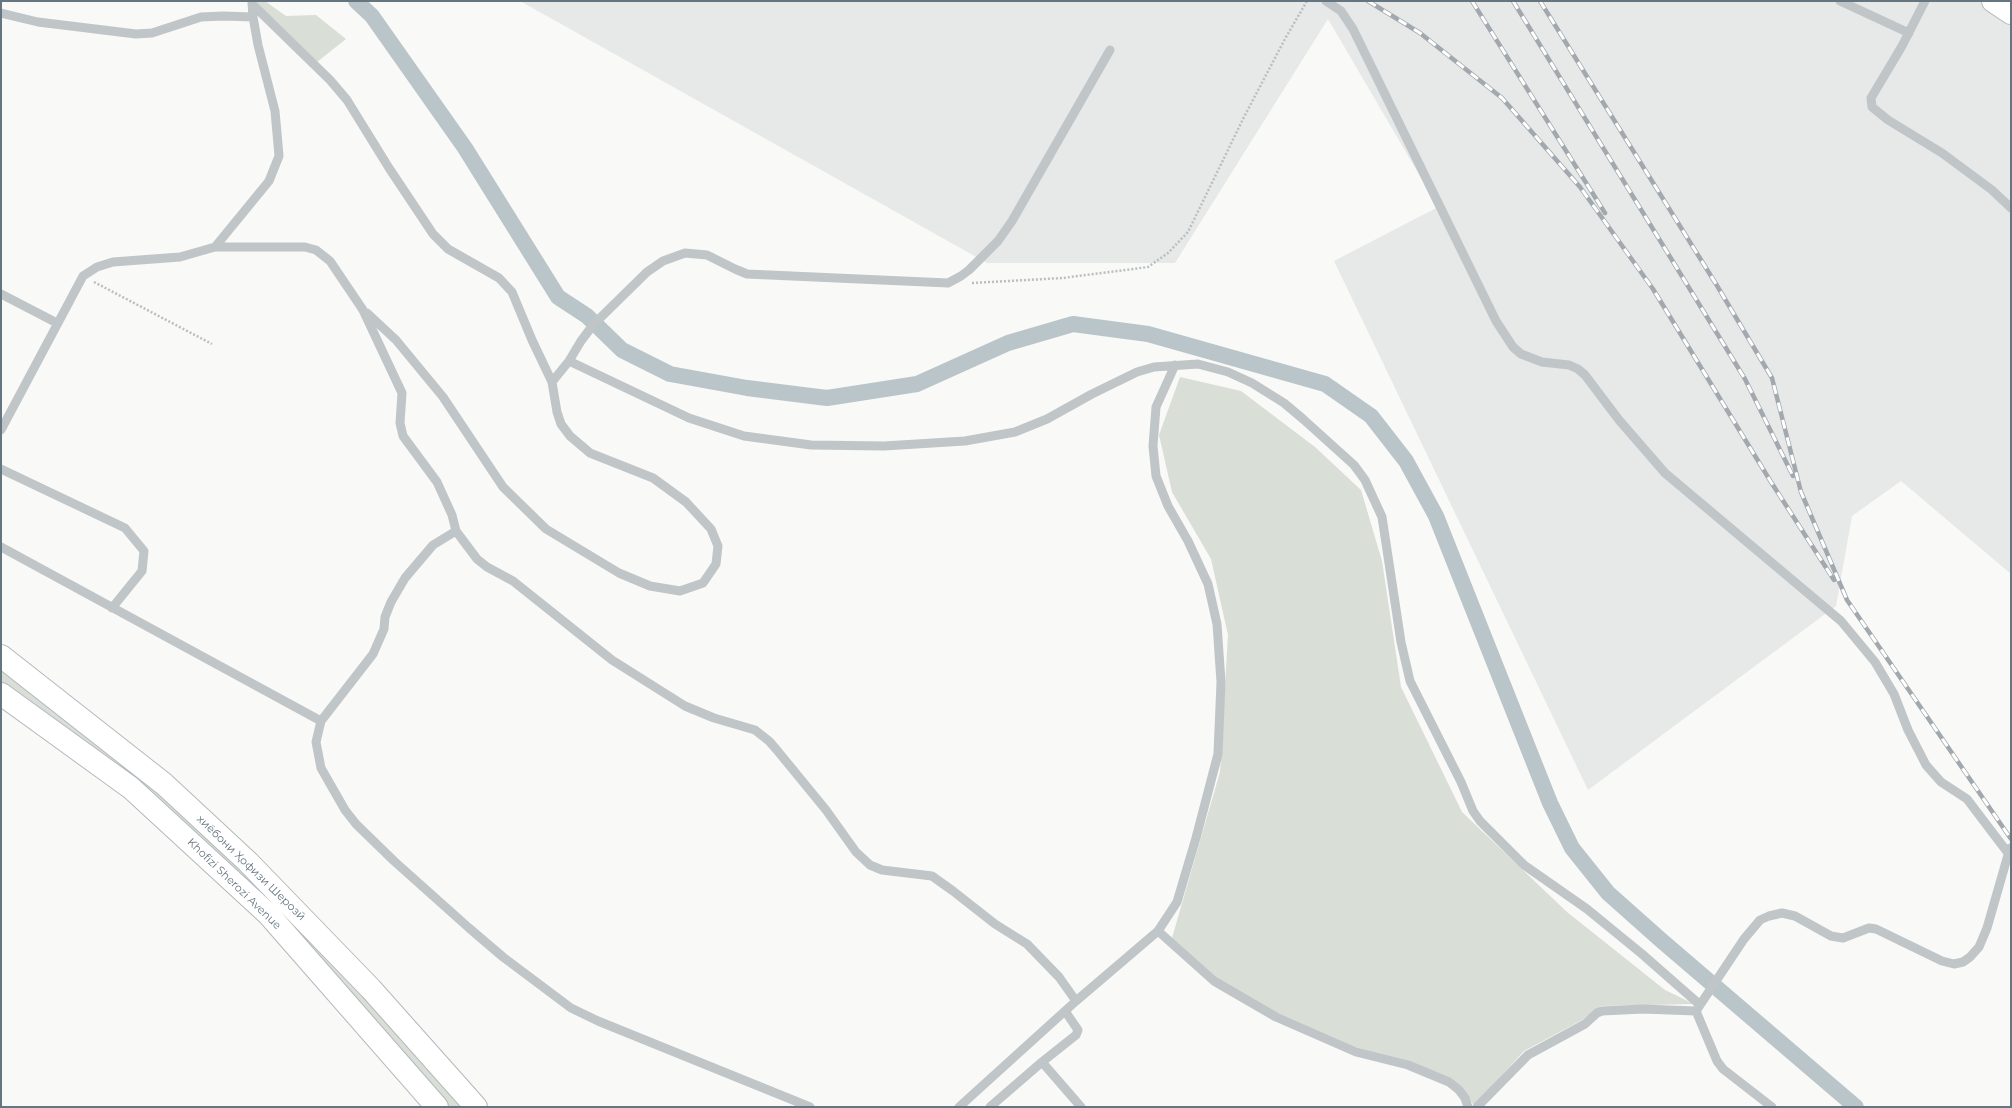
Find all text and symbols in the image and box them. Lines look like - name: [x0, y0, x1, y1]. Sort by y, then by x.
- street label: хиёбони Ҳофизи Шерозӣ: [194, 813, 308, 923]
- street label: Khofizi Sherozi Avenue: [184, 836, 284, 932]

